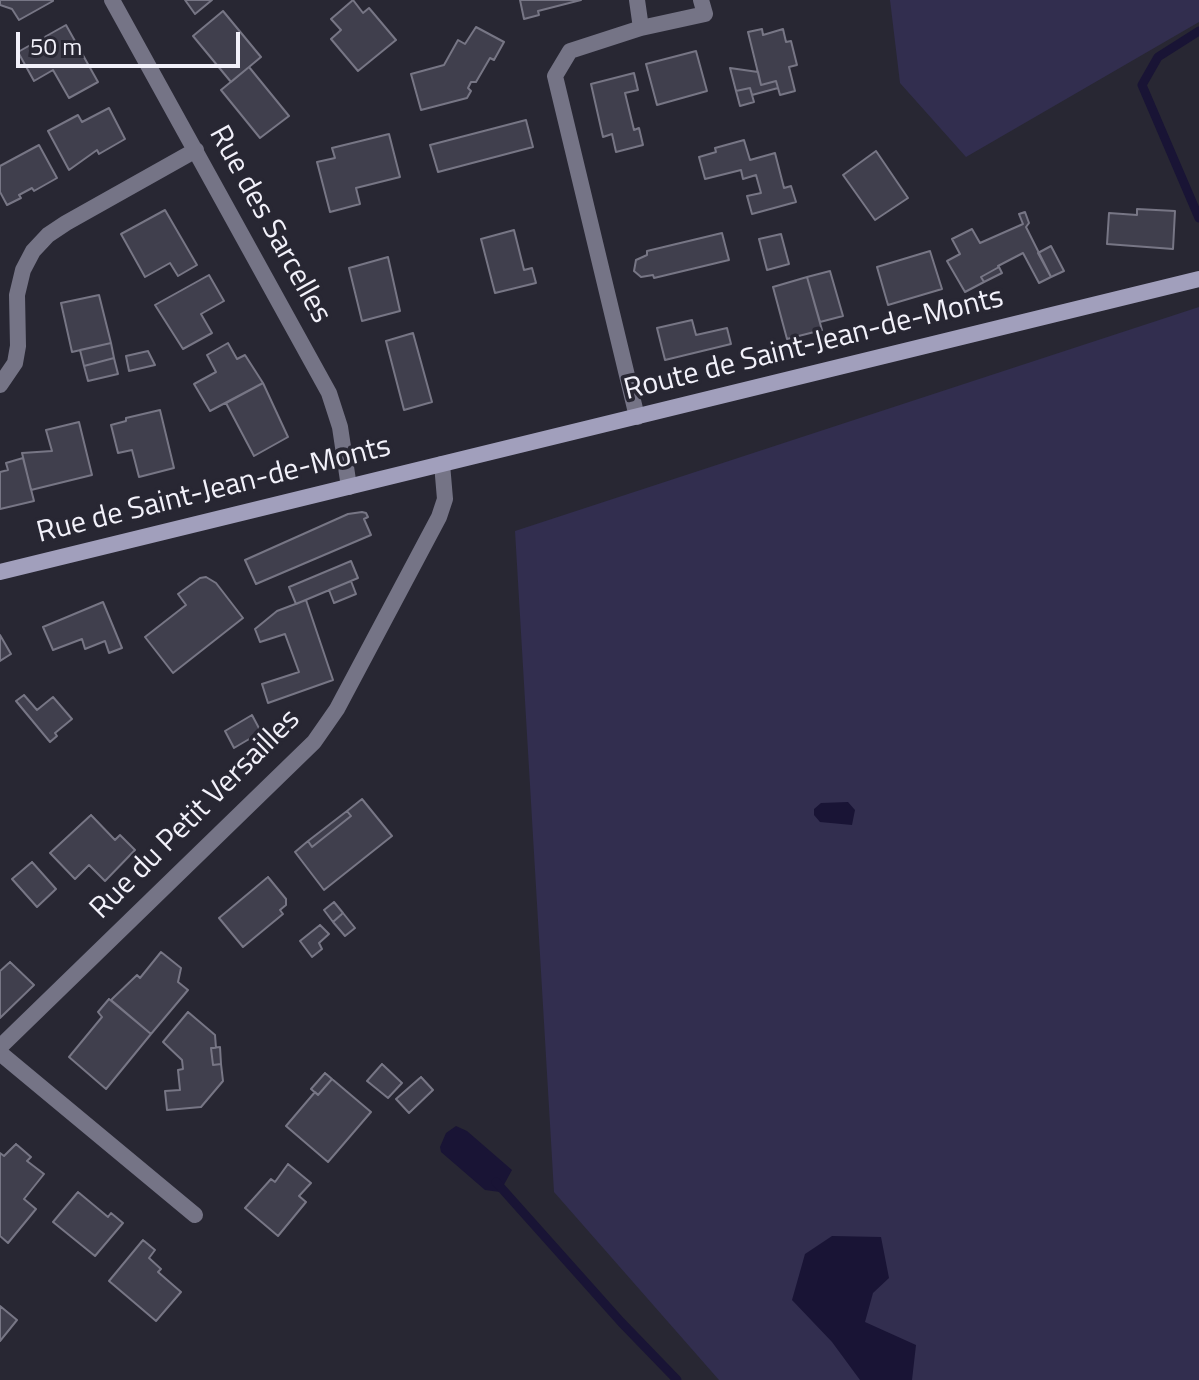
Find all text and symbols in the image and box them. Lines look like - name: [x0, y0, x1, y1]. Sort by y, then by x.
- scale bar: [20, 16, 244, 66]
- text: 50 m: [30, 28, 82, 64]
- street label: Rue des Sarcelles: [200, 120, 338, 330]
- street label: Route de Saint-Jean-de-Monts: [621, 280, 1007, 410]
- street label: Rue de Saint-Jean-de-Monts: [33, 430, 395, 552]
- street label: Rue du Petit Versailles: [84, 703, 308, 927]

